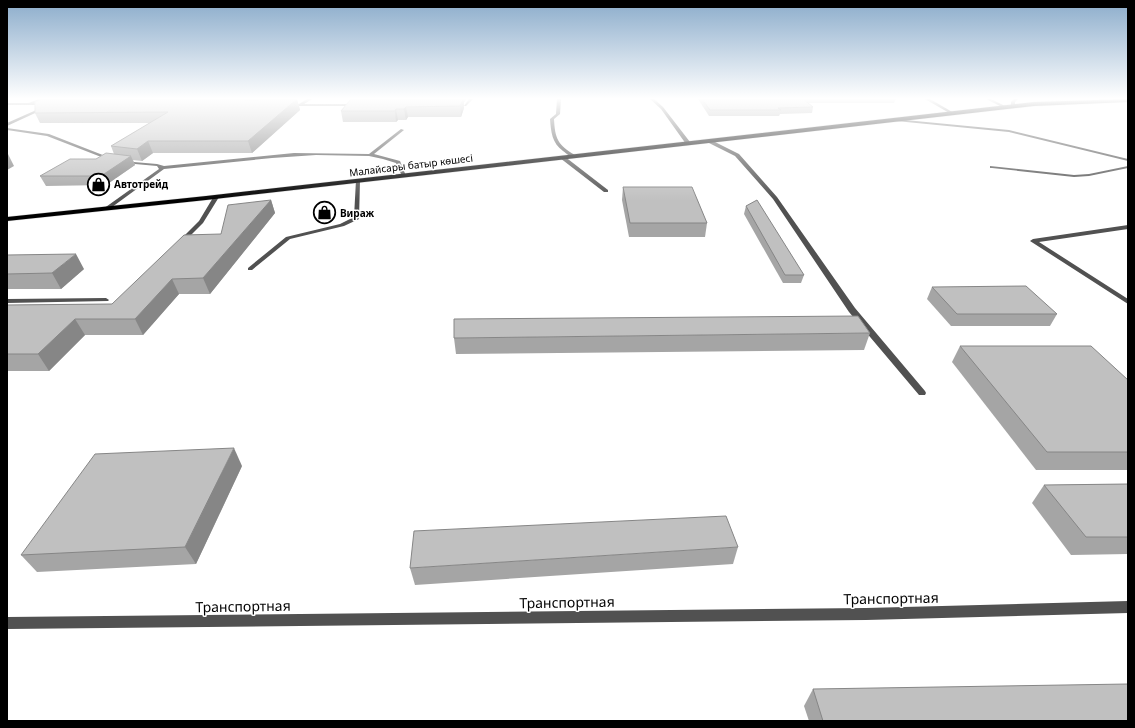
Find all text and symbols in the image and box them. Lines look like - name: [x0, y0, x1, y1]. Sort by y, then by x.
- street label: Малайсары батыр көшесі: [348, 150, 474, 180]
- shop icon: Автотрейд: [85, 171, 111, 197]
- place label: Автотрейд: [114, 177, 169, 191]
- shop icon: Вираж: [311, 200, 337, 226]
- place label: Вираж: [340, 206, 374, 220]
- street label: Транспортная: [843, 588, 939, 608]
- street label: Транспортная: [519, 592, 615, 612]
- street label: Транспортная: [195, 596, 291, 616]

